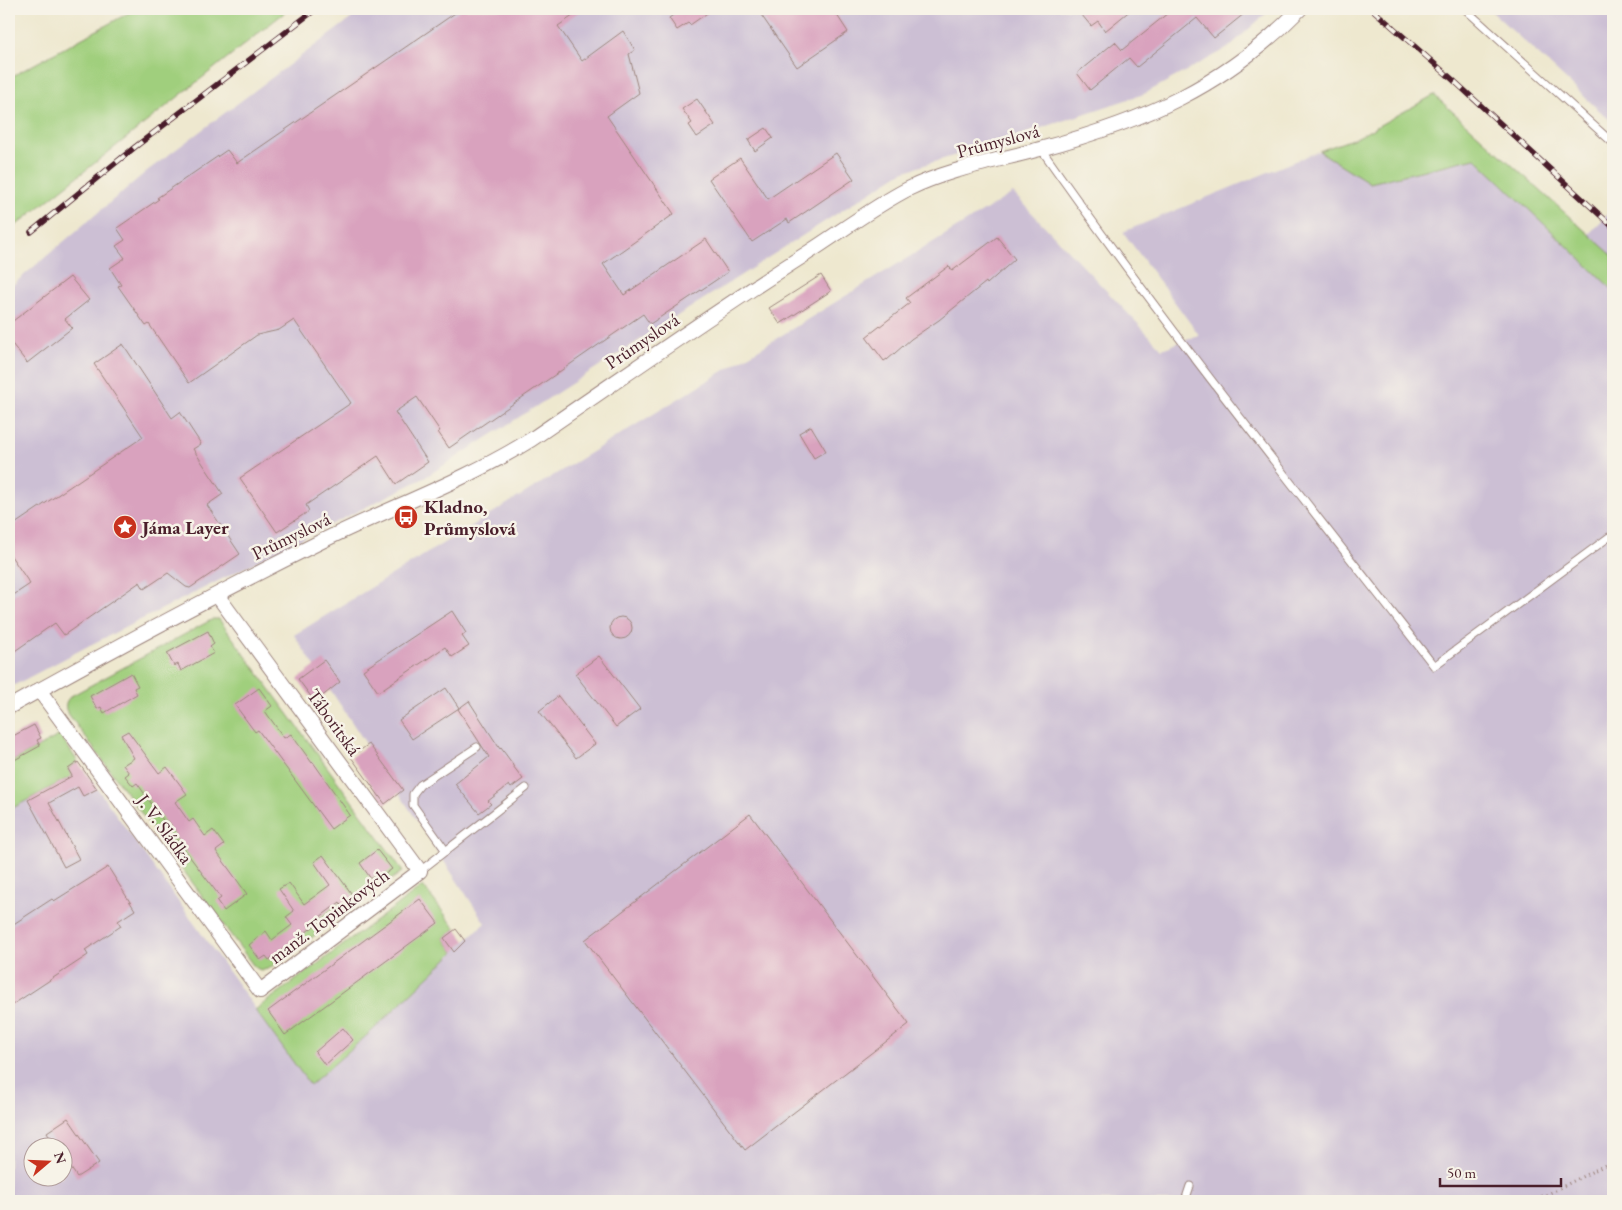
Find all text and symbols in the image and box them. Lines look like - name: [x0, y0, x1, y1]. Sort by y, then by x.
- street label: Průmyslová: [954, 118, 1043, 164]
- street label: Průmyslová: [600, 307, 684, 375]
- place label: Kladno, Průmyslová: [424, 494, 517, 541]
- bus stop icon: Kladno, Průmyslová: [393, 504, 419, 530]
- street label: Průmyslová: [247, 506, 335, 566]
- place icon: Jáma Layer: [112, 514, 138, 540]
- place label: Jáma Layer: [140, 515, 229, 540]
- street label: Táboritská: [301, 683, 367, 761]
- street label: J. V. Sládka: [130, 787, 199, 869]
- street label: manž. Topinkových: [264, 863, 394, 969]
- north arrow: [22, 1138, 72, 1188]
- text: N: [50, 1149, 71, 1167]
- scale bar: [1440, 1155, 1561, 1187]
- text: 50 m: [1447, 1163, 1476, 1182]

